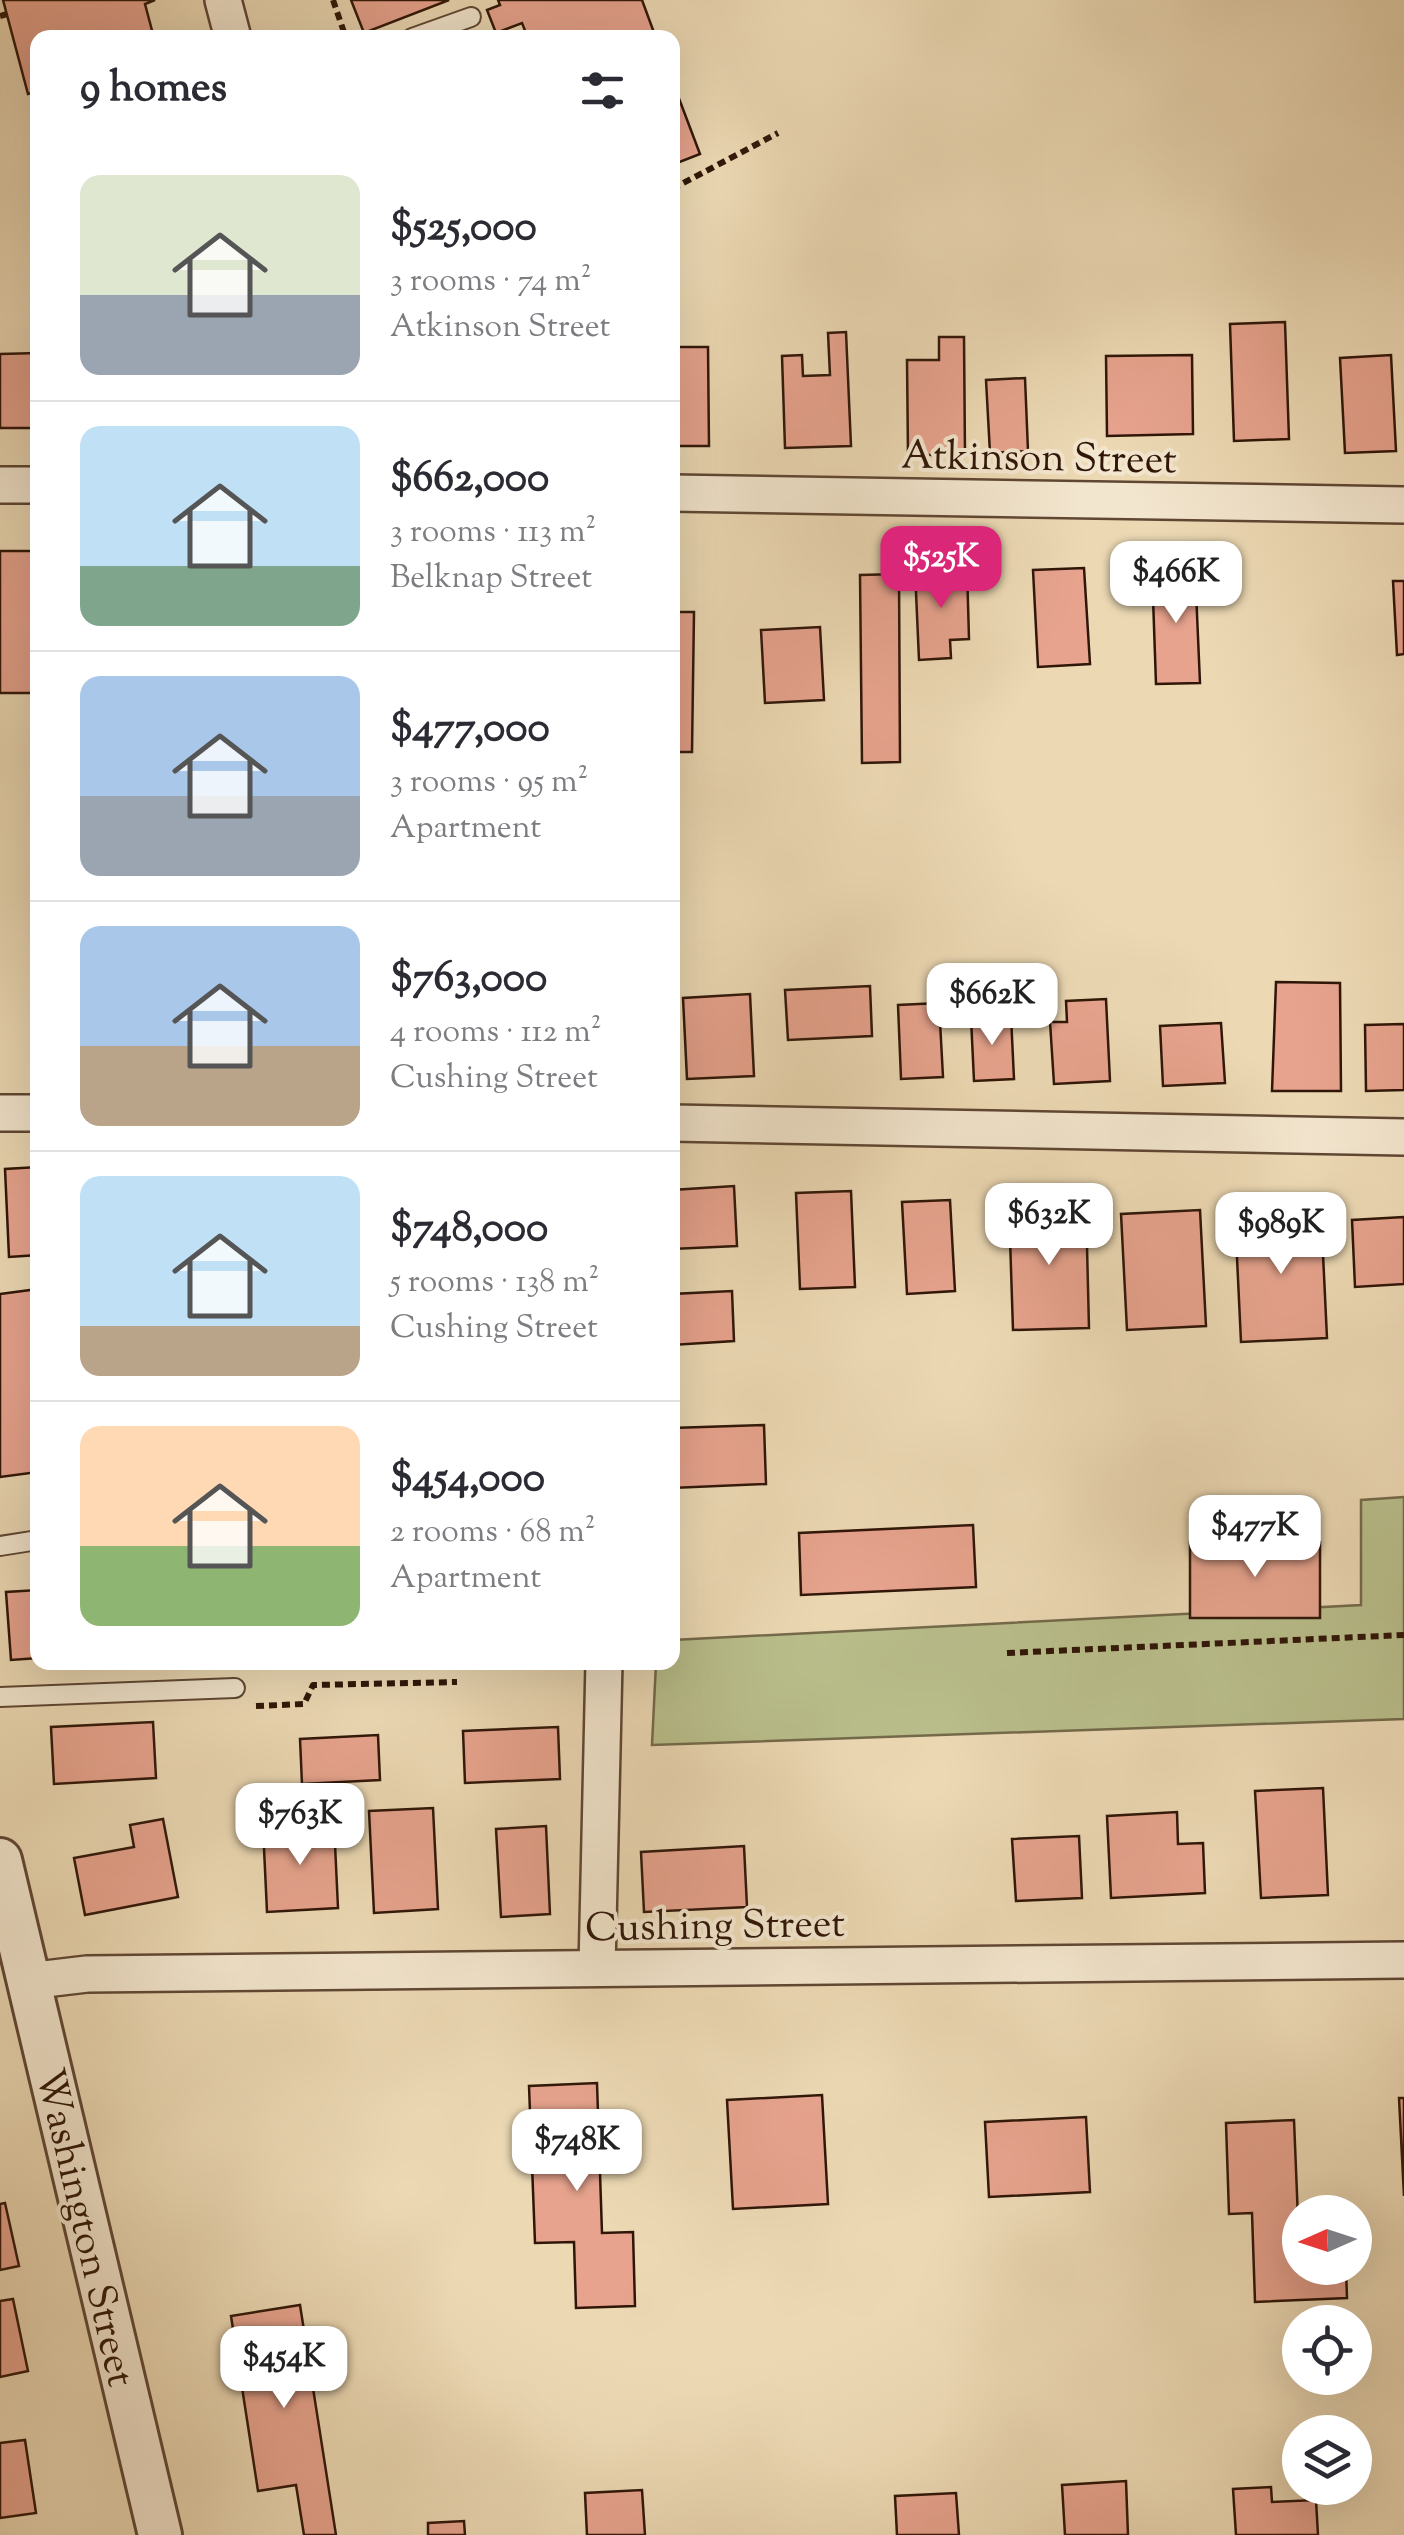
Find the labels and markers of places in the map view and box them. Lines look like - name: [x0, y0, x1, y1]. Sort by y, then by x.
- pin: $525K: [871, 526, 1011, 611]
- pin: $466K: [1106, 541, 1246, 626]
- pin: $662K: [922, 963, 1062, 1048]
- pin: $632K: [979, 1183, 1119, 1268]
- pin: $989K: [1211, 1192, 1351, 1277]
- pin: $477K: [1185, 1495, 1325, 1580]
- pin: $763K: [230, 1783, 370, 1868]
- pin: $748K: [507, 2109, 647, 2194]
- pin: $454K: [214, 2326, 354, 2411]

